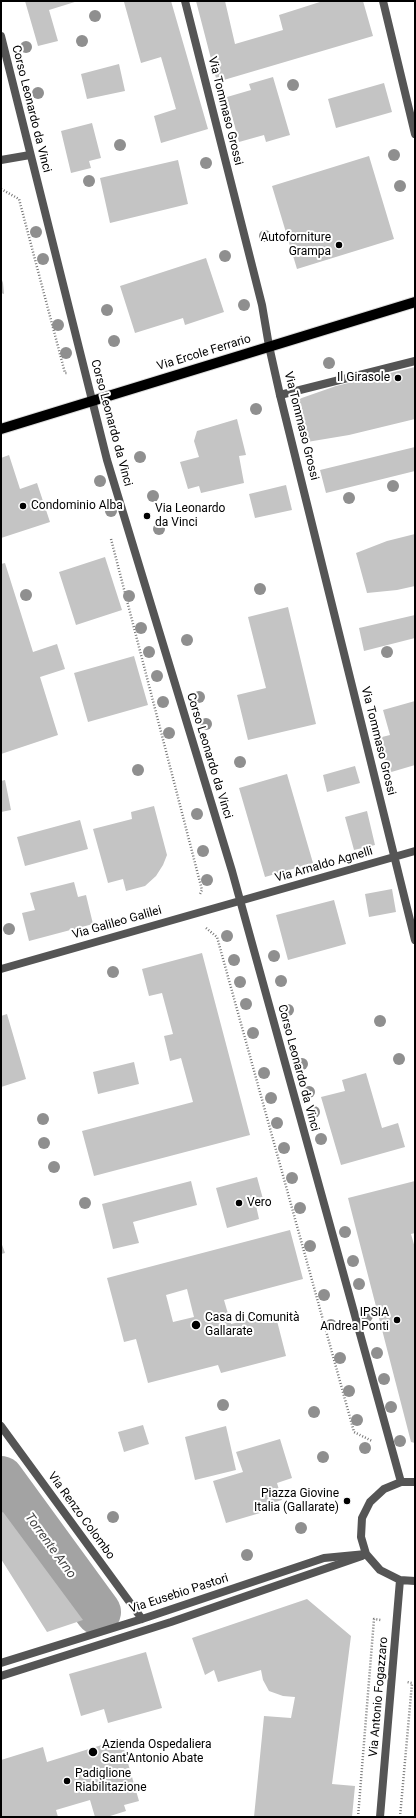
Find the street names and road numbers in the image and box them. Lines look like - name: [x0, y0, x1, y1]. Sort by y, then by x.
- street label: Corso Leonardo da Vinci: [8, 44, 54, 174]
- street label: Via Tommaso Grossi: [205, 55, 245, 167]
- street label: Via Ercole Ferrario: [155, 332, 253, 374]
- street label: Corso Leonardo da Vinci: [87, 358, 135, 488]
- street label: Via Tommaso Grossi: [281, 370, 321, 482]
- street label: Via Tommaso Grossi: [358, 685, 398, 797]
- street label: Corso Leonardo da Vinci: [183, 691, 235, 821]
- street label: Via Arnaldo Agnelli: [274, 844, 374, 886]
- street label: Via Galileo Galilei: [71, 903, 163, 943]
- street label: Corso Leonardo da Vinci: [274, 1003, 322, 1133]
- street label: Via Renzo Colombo: [44, 1469, 118, 1563]
- street label: Via Eusebio Pastori: [128, 1571, 230, 1617]
- street label: Via Antonio Fogazzaro: [367, 1636, 391, 1758]

